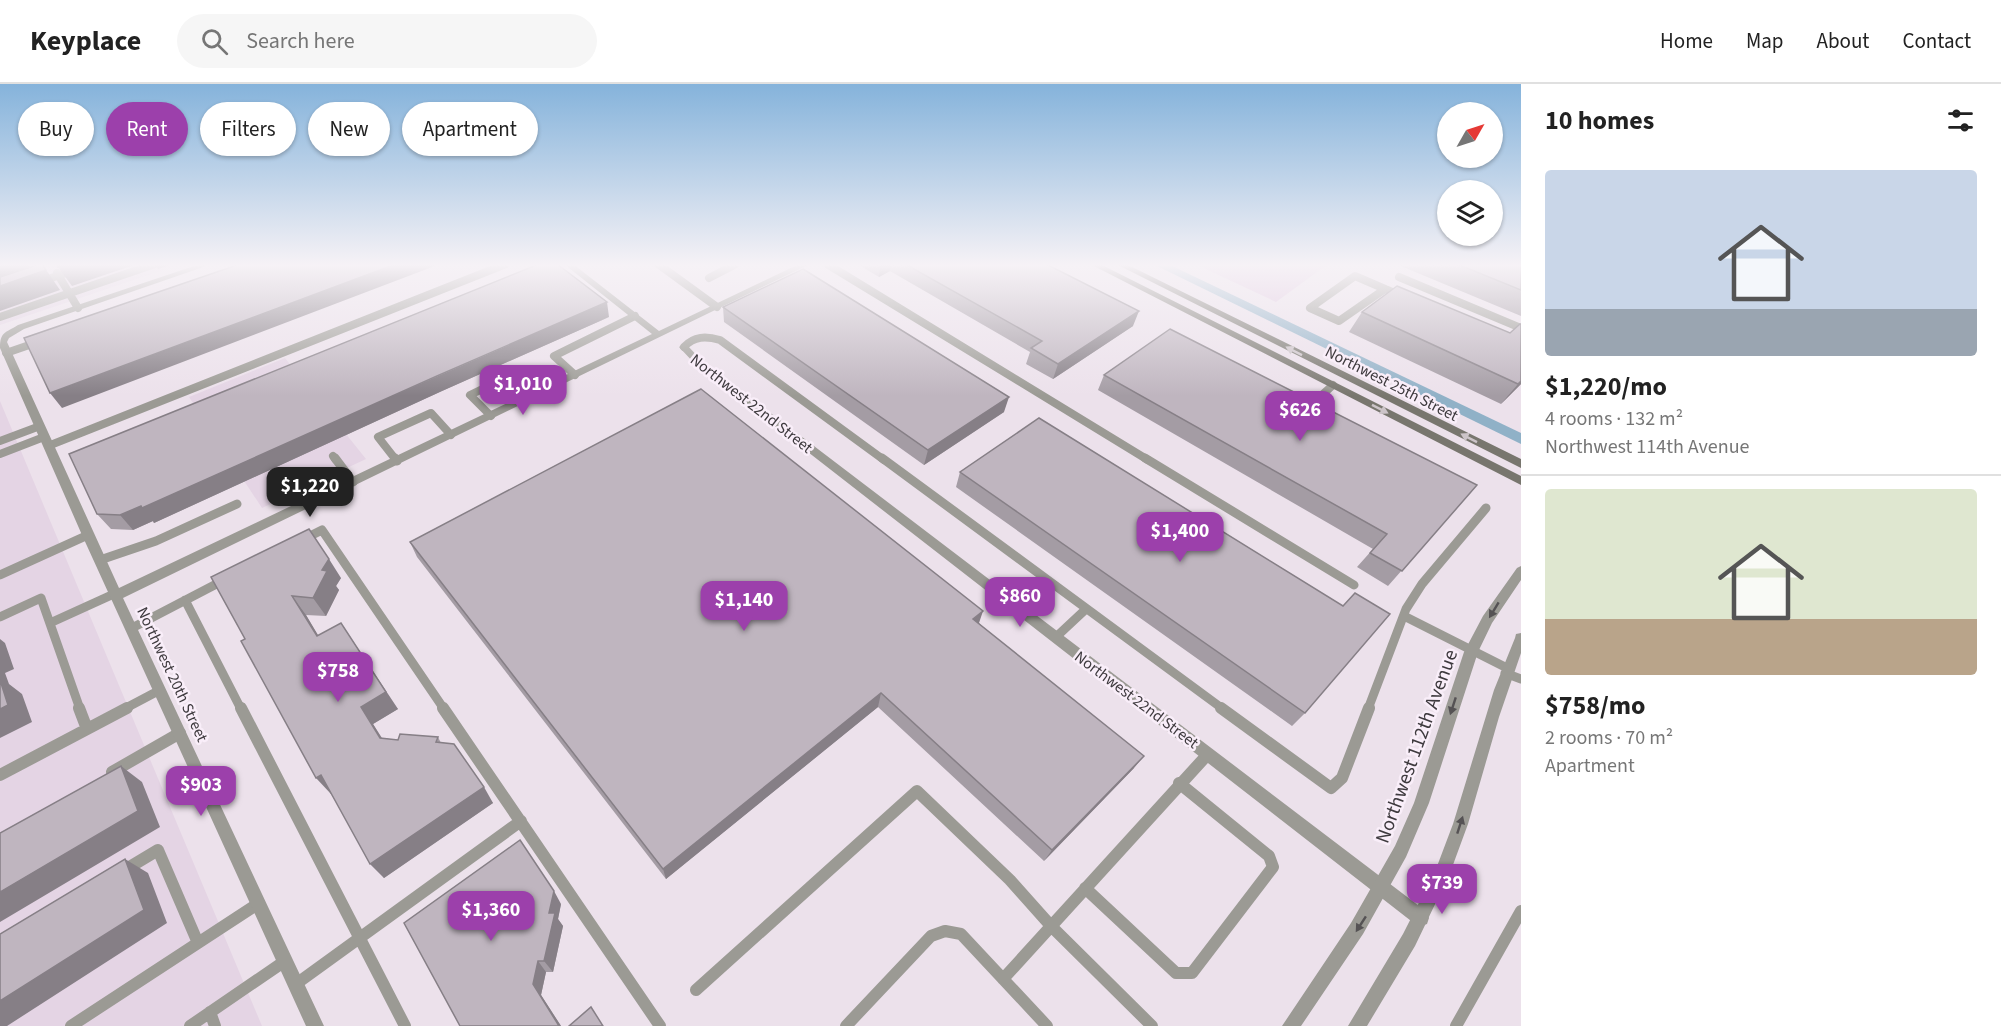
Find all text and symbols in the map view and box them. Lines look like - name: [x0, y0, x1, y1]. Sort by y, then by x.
- search box: [177, 14, 597, 68]
- text: Keyplace: [30, 21, 141, 61]
- icon: search: [198, 25, 231, 58]
- text: Search here: [246, 25, 355, 57]
- text: Home: [1660, 26, 1713, 56]
- text: Map: [1746, 26, 1784, 56]
- text: About: [1817, 26, 1869, 56]
- text: Contact: [1902, 26, 1971, 56]
- chip: Buy: [18, 102, 94, 156]
- chip: Rent: [106, 102, 188, 156]
- chip: Filters: [200, 102, 296, 156]
- chip: New: [308, 102, 390, 156]
- chip: Apartment: [402, 102, 538, 156]
- north arrow: [1437, 102, 1503, 168]
- map controls: [1437, 102, 1503, 246]
- text: 10 homes: [1545, 102, 1654, 139]
- icon: filters: [1944, 104, 1977, 137]
- button: layers: [1437, 180, 1503, 246]
- icon: home: [1707, 209, 1815, 317]
- street label: Northwest 25th Street: [1321, 341, 1462, 427]
- one-way arrow: [1286, 346, 1303, 355]
- street label: Northwest 22nd Street: [686, 349, 818, 459]
- pin: $1,010: [474, 365, 572, 416]
- text: $1,220/mo: [1545, 368, 1667, 405]
- text: $1,010: [494, 370, 552, 398]
- pin: $626: [1264, 391, 1336, 442]
- text: $626: [1279, 396, 1321, 424]
- one-way arrow: [1371, 404, 1388, 414]
- text: 4 rooms · 132 m²: [1545, 405, 1683, 433]
- one-way arrow: [1460, 433, 1477, 443]
- text: Northwest 114th Avenue: [1545, 433, 1749, 461]
- pin: $1,220: [261, 467, 359, 518]
- text: $1,220: [281, 472, 339, 500]
- pin: $1,400: [1131, 512, 1229, 563]
- text: $1,400: [1151, 517, 1209, 545]
- icon: home: [1707, 528, 1815, 636]
- pin: $860: [984, 577, 1056, 628]
- pin: $1,140: [695, 581, 793, 632]
- text: $860: [999, 582, 1041, 610]
- text: $1,140: [715, 586, 773, 614]
- one-way arrow: [1488, 602, 1499, 618]
- street label: Northwest 20th Street: [131, 603, 213, 746]
- street label: Northwest 112th Avenue: [1369, 645, 1465, 847]
- street label: Northwest 22nd Street: [1070, 646, 1203, 754]
- pin: $758: [302, 652, 374, 703]
- text: $758: [317, 657, 359, 685]
- text: $758/mo: [1545, 687, 1645, 724]
- one-way arrow: [1448, 697, 1457, 715]
- text: 2 rooms · 70 m²: [1545, 724, 1673, 752]
- text: Apartment: [1545, 752, 1635, 780]
- pin: $903: [165, 766, 237, 817]
- text: $903: [180, 771, 222, 799]
- one-way arrow: [1455, 816, 1465, 834]
- pin: $739: [1406, 864, 1478, 915]
- text: $739: [1421, 869, 1463, 897]
- pin: $1,360: [442, 891, 540, 942]
- text: $1,360: [462, 896, 520, 924]
- one-way arrow: [1355, 916, 1366, 932]

